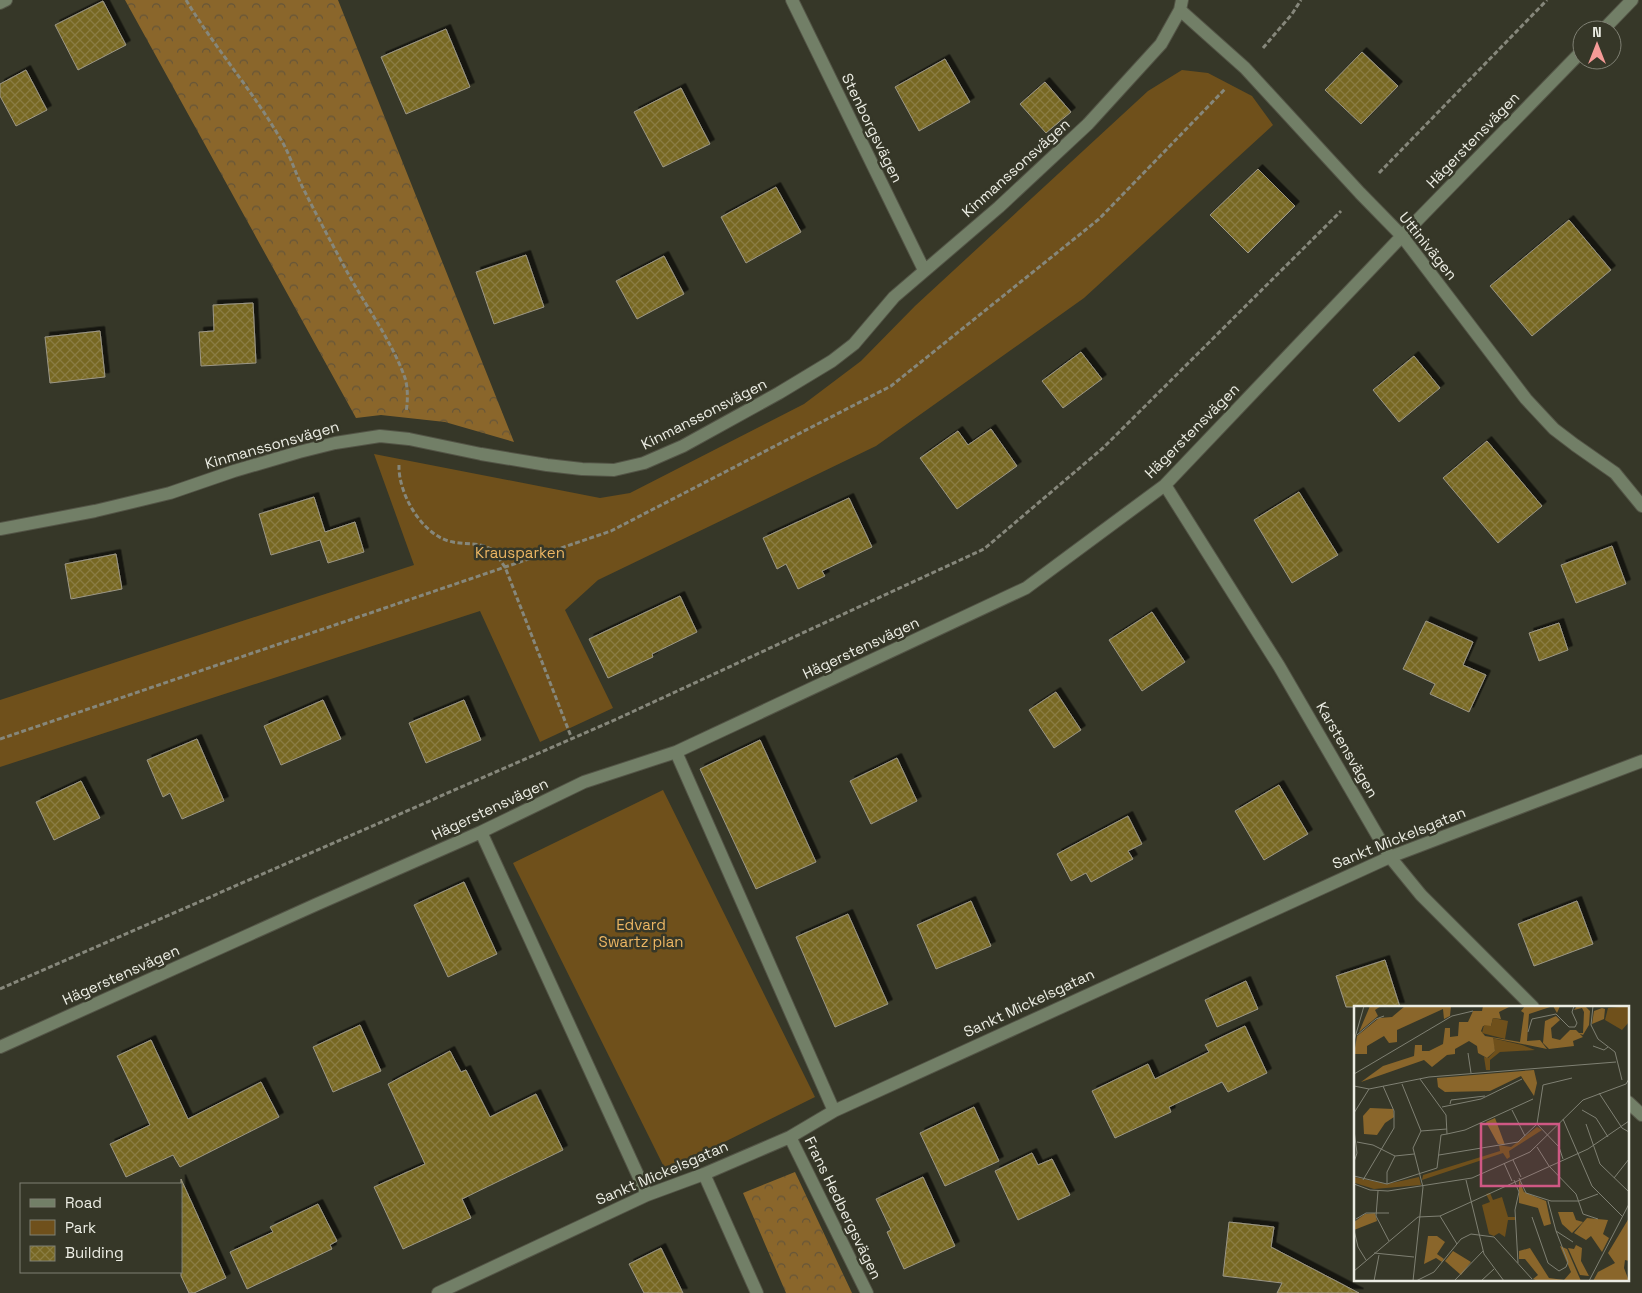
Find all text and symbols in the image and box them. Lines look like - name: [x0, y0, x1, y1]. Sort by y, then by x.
- north arrow: [1572, 20, 1622, 70]
- text: N: [1592, 23, 1602, 41]
- street label: Stenborgsvägen: [838, 70, 907, 186]
- street label: Hägerstensvägen: [1422, 88, 1523, 192]
- street label: Kinmanssonsvägen: [958, 114, 1074, 221]
- street label: Uttinivägen: [1395, 208, 1462, 284]
- street label: Kinmanssonsvägen: [638, 374, 770, 453]
- street label: Hägerstensvägen: [1140, 379, 1243, 482]
- street label: Kinmanssonsvägen: [203, 416, 341, 473]
- park label: Krausparken: [475, 543, 565, 562]
- street label: Hägerstensvägen: [800, 612, 922, 683]
- street label: Karstensvägen: [1312, 699, 1382, 801]
- street label: Hägerstensvägen: [429, 773, 551, 844]
- street label: Sankt Mickelsgatan: [1329, 802, 1468, 873]
- park label: Edvard Swartz plan: [598, 915, 684, 951]
- street label: Hägerstensvägen: [59, 940, 182, 1009]
- street label: Sankt Mickelsgatan: [960, 964, 1097, 1041]
- inset map: [1354, 1006, 1630, 1280]
- street label: Frans Hedbergsvägen: [801, 1133, 886, 1282]
- street label: Sankt Mickelsgatan: [593, 1136, 731, 1209]
- legend: [20, 1183, 182, 1273]
- text: Road: [65, 1193, 102, 1212]
- text: Park: [65, 1218, 96, 1237]
- text: Building: [65, 1243, 124, 1262]

